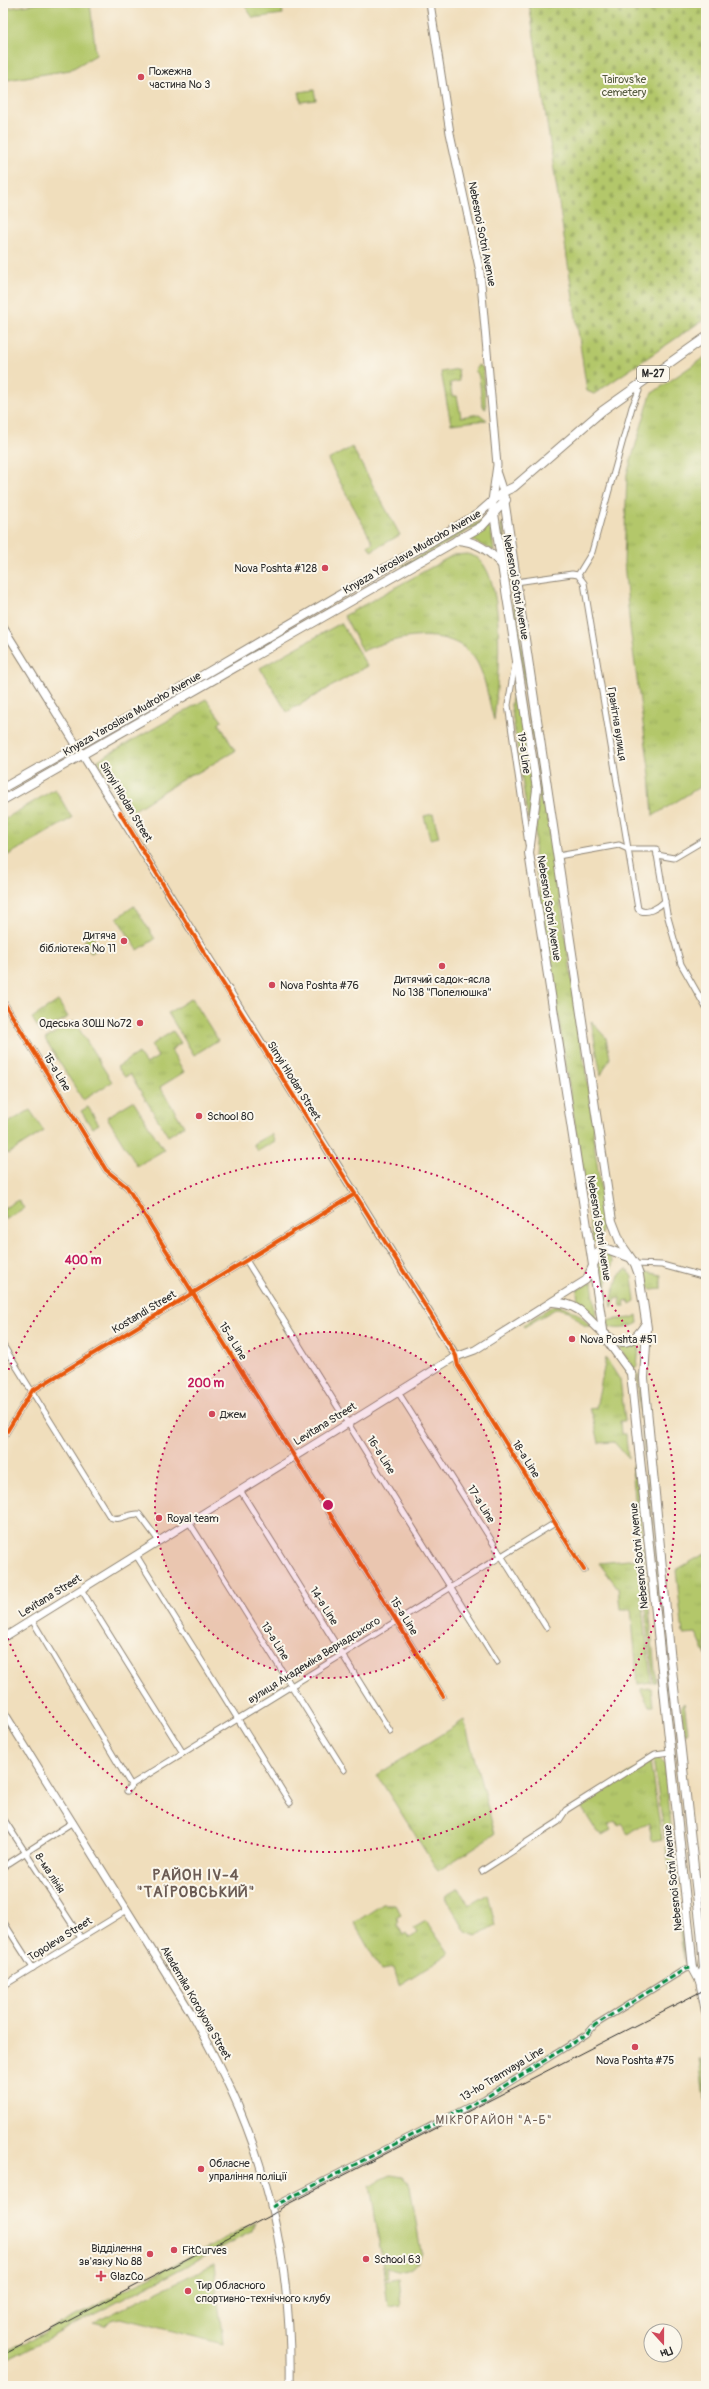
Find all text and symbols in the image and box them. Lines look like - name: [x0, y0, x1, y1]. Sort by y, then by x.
- place label: Пожежна частина № 3: [149, 65, 210, 91]
- marker: Пожежна частина № 3: [136, 72, 146, 82]
- park label: Tairovs'ke cemetery: [602, 73, 647, 99]
- street label: Nebesnoi Sotni Avenue: [465, 181, 499, 288]
- road number: М-27: [637, 366, 669, 382]
- street label: Knyaza Yaroslava Mudroho Avenue: [341, 507, 484, 597]
- street label: Nebesnoi Sotni Avenue: [500, 533, 532, 641]
- place label: Nova Poshta #128: [234, 562, 317, 575]
- marker: Nova Poshta #128: [320, 563, 330, 573]
- street label: Knyaza Yaroslava Mudroho Avenue: [61, 669, 204, 759]
- street label: Гранітна вулиця: [605, 686, 629, 762]
- street label: 19-a Line: [515, 731, 533, 775]
- street label: Simyi Hlodan Street: [97, 760, 155, 845]
- street label: Nebesnoi Sotni Avenue: [534, 854, 564, 962]
- place label: Дитяча бібліотека № 11: [39, 929, 116, 955]
- marker: Дитяча бібліотека № 11: [119, 936, 129, 946]
- marker: Дитячий садок-ясла № 138 "Попелюшка": [437, 961, 447, 971]
- place label: Дитячий садок-ясла № 138 "Попелюшка": [392, 973, 492, 999]
- place label: Nova Poshta #76: [280, 979, 359, 992]
- marker: Nova Poshta #76: [267, 980, 277, 990]
- place label: Одеська ЗОШ №72: [39, 1017, 132, 1030]
- marker: Одеська ЗОШ №72: [135, 1018, 145, 1028]
- street label: Simyi Hlodan Street: [264, 1039, 324, 1124]
- street label: 15-a Line: [41, 1051, 74, 1094]
- place label: School 80: [207, 1110, 254, 1123]
- marker: School 80: [194, 1111, 204, 1121]
- street label: Nebesnoi Sotni Avenue: [584, 1174, 614, 1282]
- text: 400 m: [64, 1253, 102, 1268]
- street label: Kostandi Street: [110, 1287, 179, 1336]
- street label: 15-a Line: [216, 1320, 250, 1363]
- place label: Nova Poshta #51: [580, 1333, 657, 1346]
- marker: Nova Poshta #51: [567, 1334, 577, 1344]
- text: 200 m: [188, 1376, 225, 1391]
- street label: Levitana Street: [291, 1399, 359, 1448]
- place label: Джем: [219, 1408, 246, 1421]
- marker: Джем: [207, 1409, 217, 1419]
- street label: 16-a Line: [364, 1433, 398, 1477]
- street label: 18-a Line: [509, 1438, 543, 1481]
- street label: 17-a Line: [464, 1483, 498, 1526]
- centre of rings: [321, 1498, 335, 1512]
- street label: Nebesnoi Sotni Avenue: [627, 1502, 651, 1610]
- place label: Royal team: [167, 1512, 219, 1525]
- marker: Royal team: [154, 1513, 164, 1523]
- street label: Levitana Street: [16, 1571, 84, 1620]
- street label: 14-a Line: [307, 1585, 341, 1628]
- street label: 15-a Line: [387, 1595, 421, 1638]
- street label: вулиця Академіка Вернадського: [245, 1614, 383, 1706]
- street label: 13-a Line: [258, 1620, 292, 1663]
- street label: Nebesnoi Sotni Avenue: [661, 1824, 685, 1932]
- street label: 8-ма лінія: [32, 1850, 68, 1896]
- district label: РАЙОН IV-4 "ТАЇРОВСЬКИЙ": [137, 1866, 255, 1902]
- street label: Topoleva Street: [26, 1914, 95, 1964]
- street label: Akademika Korolyova Street: [158, 1944, 234, 2063]
- marker: Nova Poshta #75: [630, 2042, 640, 2052]
- street label: 13-ho Tramvaya Line: [458, 2044, 547, 2104]
- place label: Nova Poshta #75: [596, 2054, 674, 2067]
- district label: МІКРОРАЙОН "А-Б": [435, 2113, 553, 2128]
- place label: Обласне упраління поліції: [208, 2157, 288, 2183]
- marker: Обласне упраління поліції: [196, 2164, 206, 2174]
- place label: Відділення зв'язку № 88: [79, 2242, 142, 2268]
- place label: FitCurves: [182, 2244, 227, 2257]
- marker: FitCurves: [169, 2245, 179, 2255]
- marker: Відділення зв'язку № 88: [145, 2249, 155, 2259]
- place label: School 63: [374, 2253, 421, 2266]
- marker: School 63: [361, 2254, 371, 2264]
- marker: GlazCo: [95, 2270, 107, 2282]
- place label: GlazCo: [110, 2270, 143, 2283]
- place label: Тир Обласного спортивно-технічного клубу: [196, 2279, 331, 2305]
- marker: Тир Обласного спортивно-технічного клубу: [183, 2286, 193, 2296]
- north arrow: [643, 2323, 683, 2363]
- text: Пн: [658, 2344, 674, 2360]

